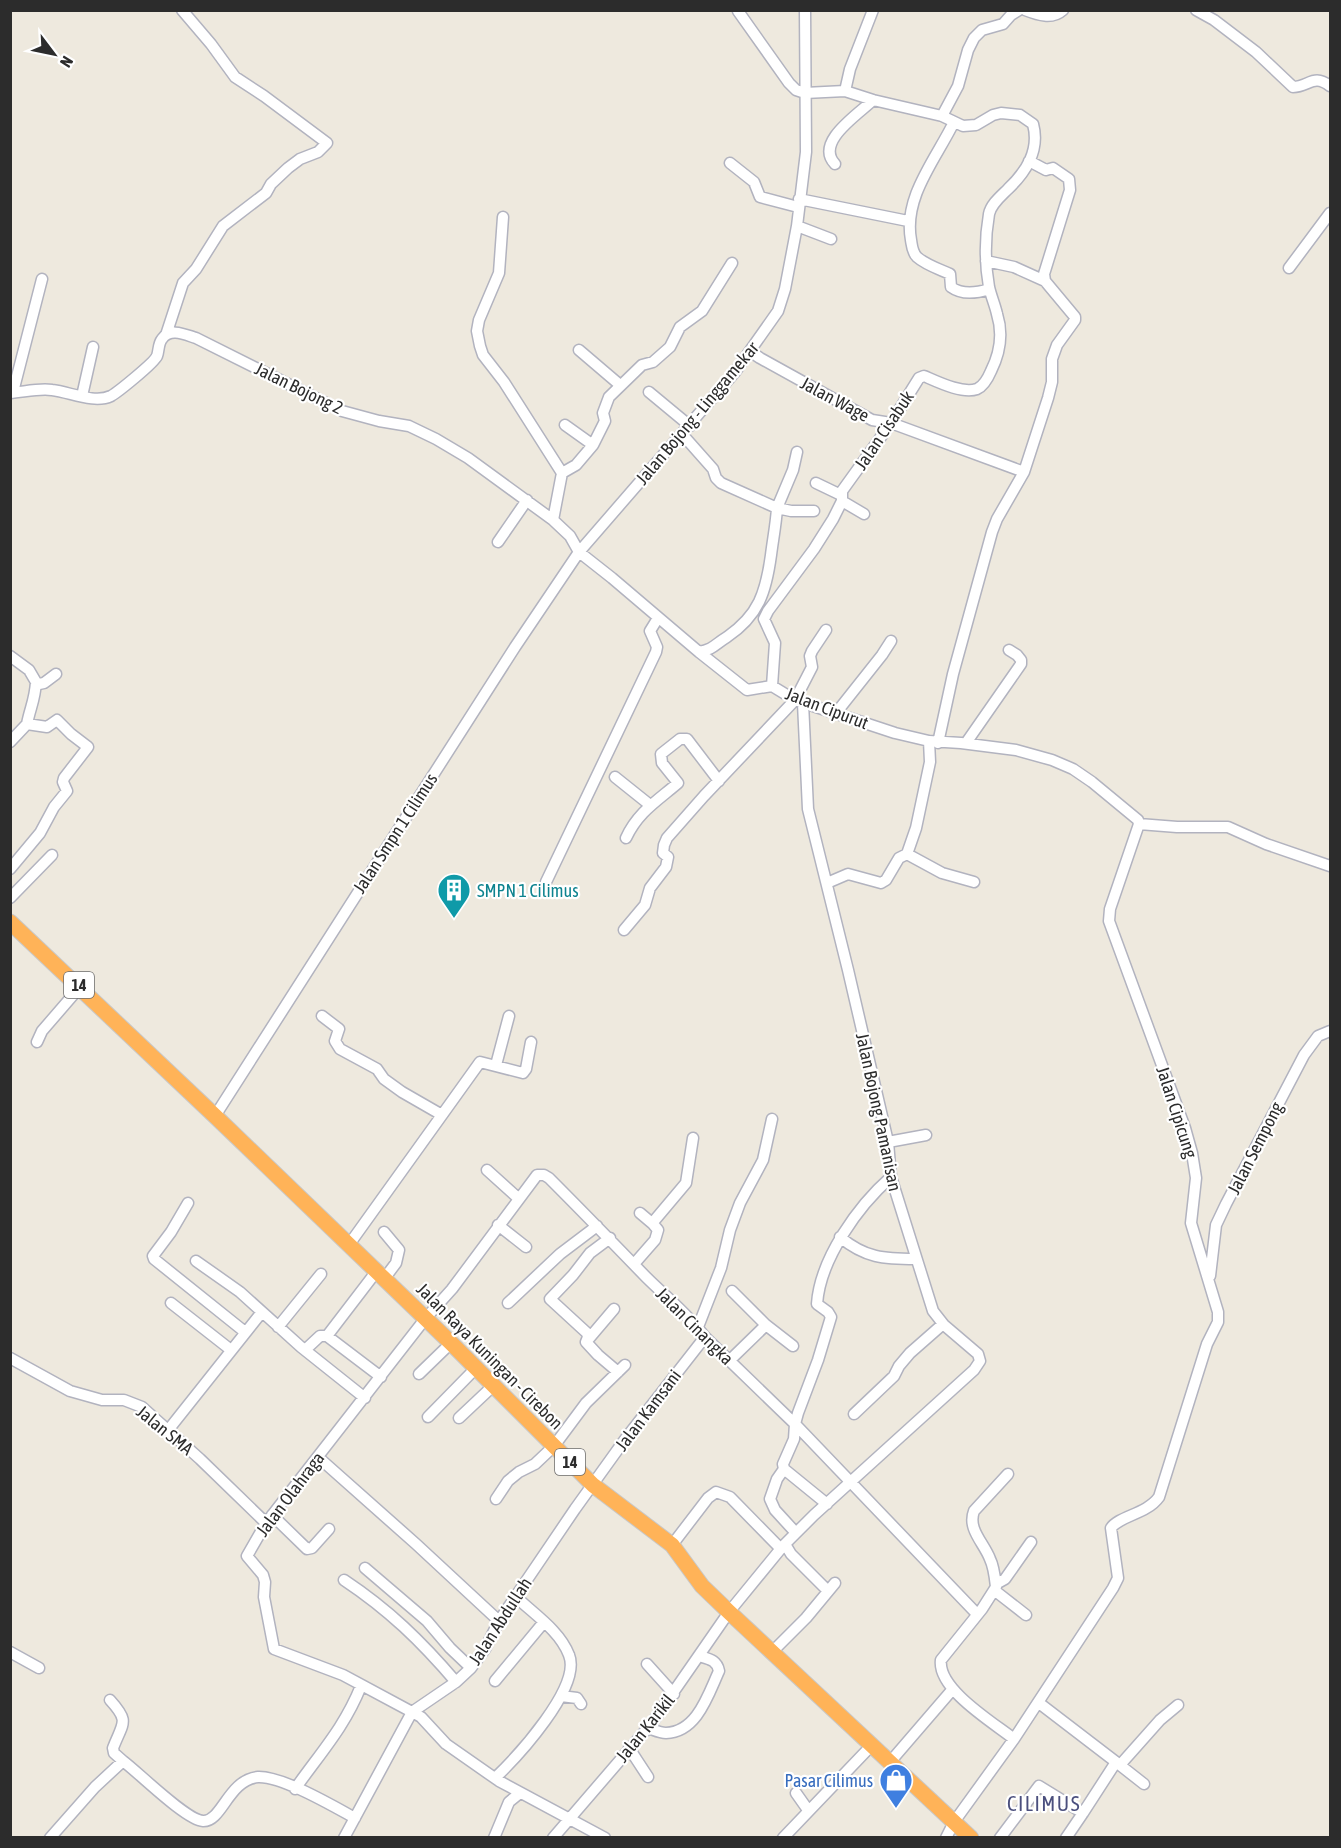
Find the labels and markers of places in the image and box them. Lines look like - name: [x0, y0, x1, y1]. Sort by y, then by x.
- building icon: SMPN 1 Cilimus: [436, 872, 472, 919]
- place label: SMPN 1 Cilimus: [477, 880, 579, 901]
- shop icon: Pasar Cilimus: [878, 1762, 914, 1809]
- place label: Pasar Cilimus: [785, 1770, 873, 1791]

